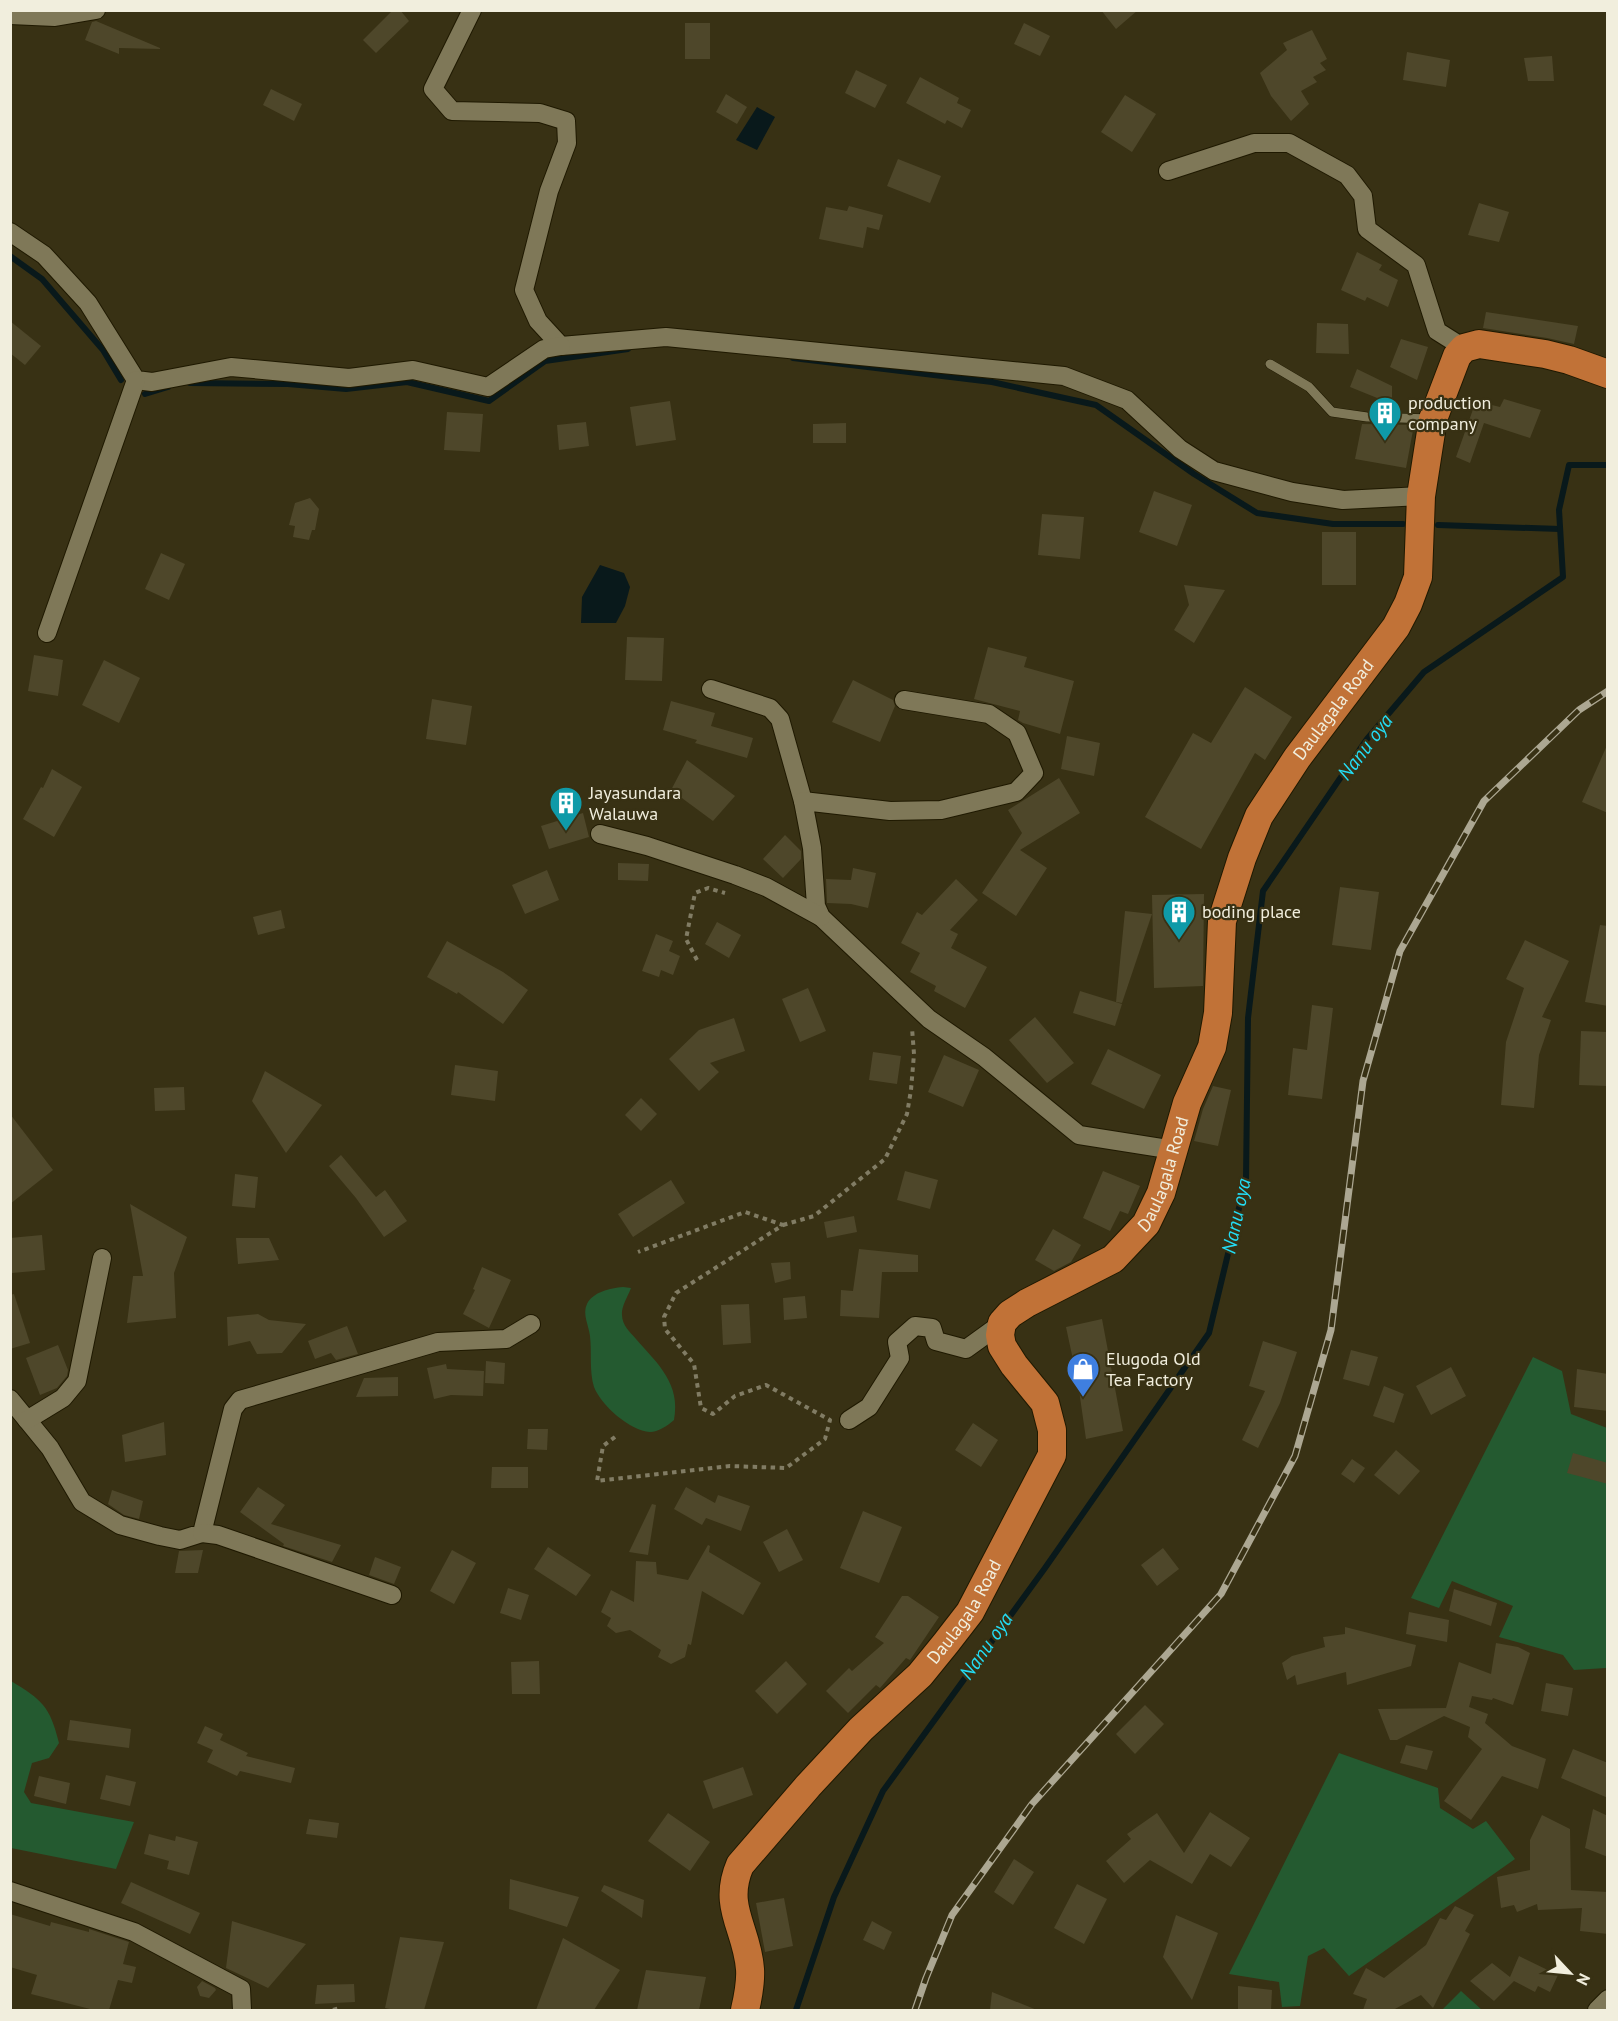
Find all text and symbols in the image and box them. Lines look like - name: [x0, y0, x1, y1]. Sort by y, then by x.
- place label: production company: [1408, 391, 1491, 435]
- building icon: production company: [1367, 395, 1403, 442]
- street label: Daulagala Road: [1288, 655, 1379, 764]
- water label: Nanu oya: [1332, 708, 1399, 785]
- place label: Jayasundara Walauwa: [588, 781, 681, 825]
- building icon: Jayasundara Walauwa: [548, 785, 584, 832]
- building icon: boding place: [1161, 894, 1197, 941]
- place label: boding place: [1202, 900, 1301, 923]
- street label: Daulagala Road: [1133, 1114, 1193, 1237]
- water label: Nanu oya: [1215, 1176, 1257, 1256]
- place label: Elugoda Old Tea Factory: [1106, 1347, 1201, 1391]
- shop icon: Elugoda Old Tea Factory: [1065, 1351, 1101, 1398]
- street label: Daulagala Road: [922, 1556, 1006, 1668]
- water label: Nanu oya: [953, 1607, 1019, 1685]
- north arrow: [1540, 1943, 1600, 2003]
- text: N: [1572, 1970, 1595, 1989]

